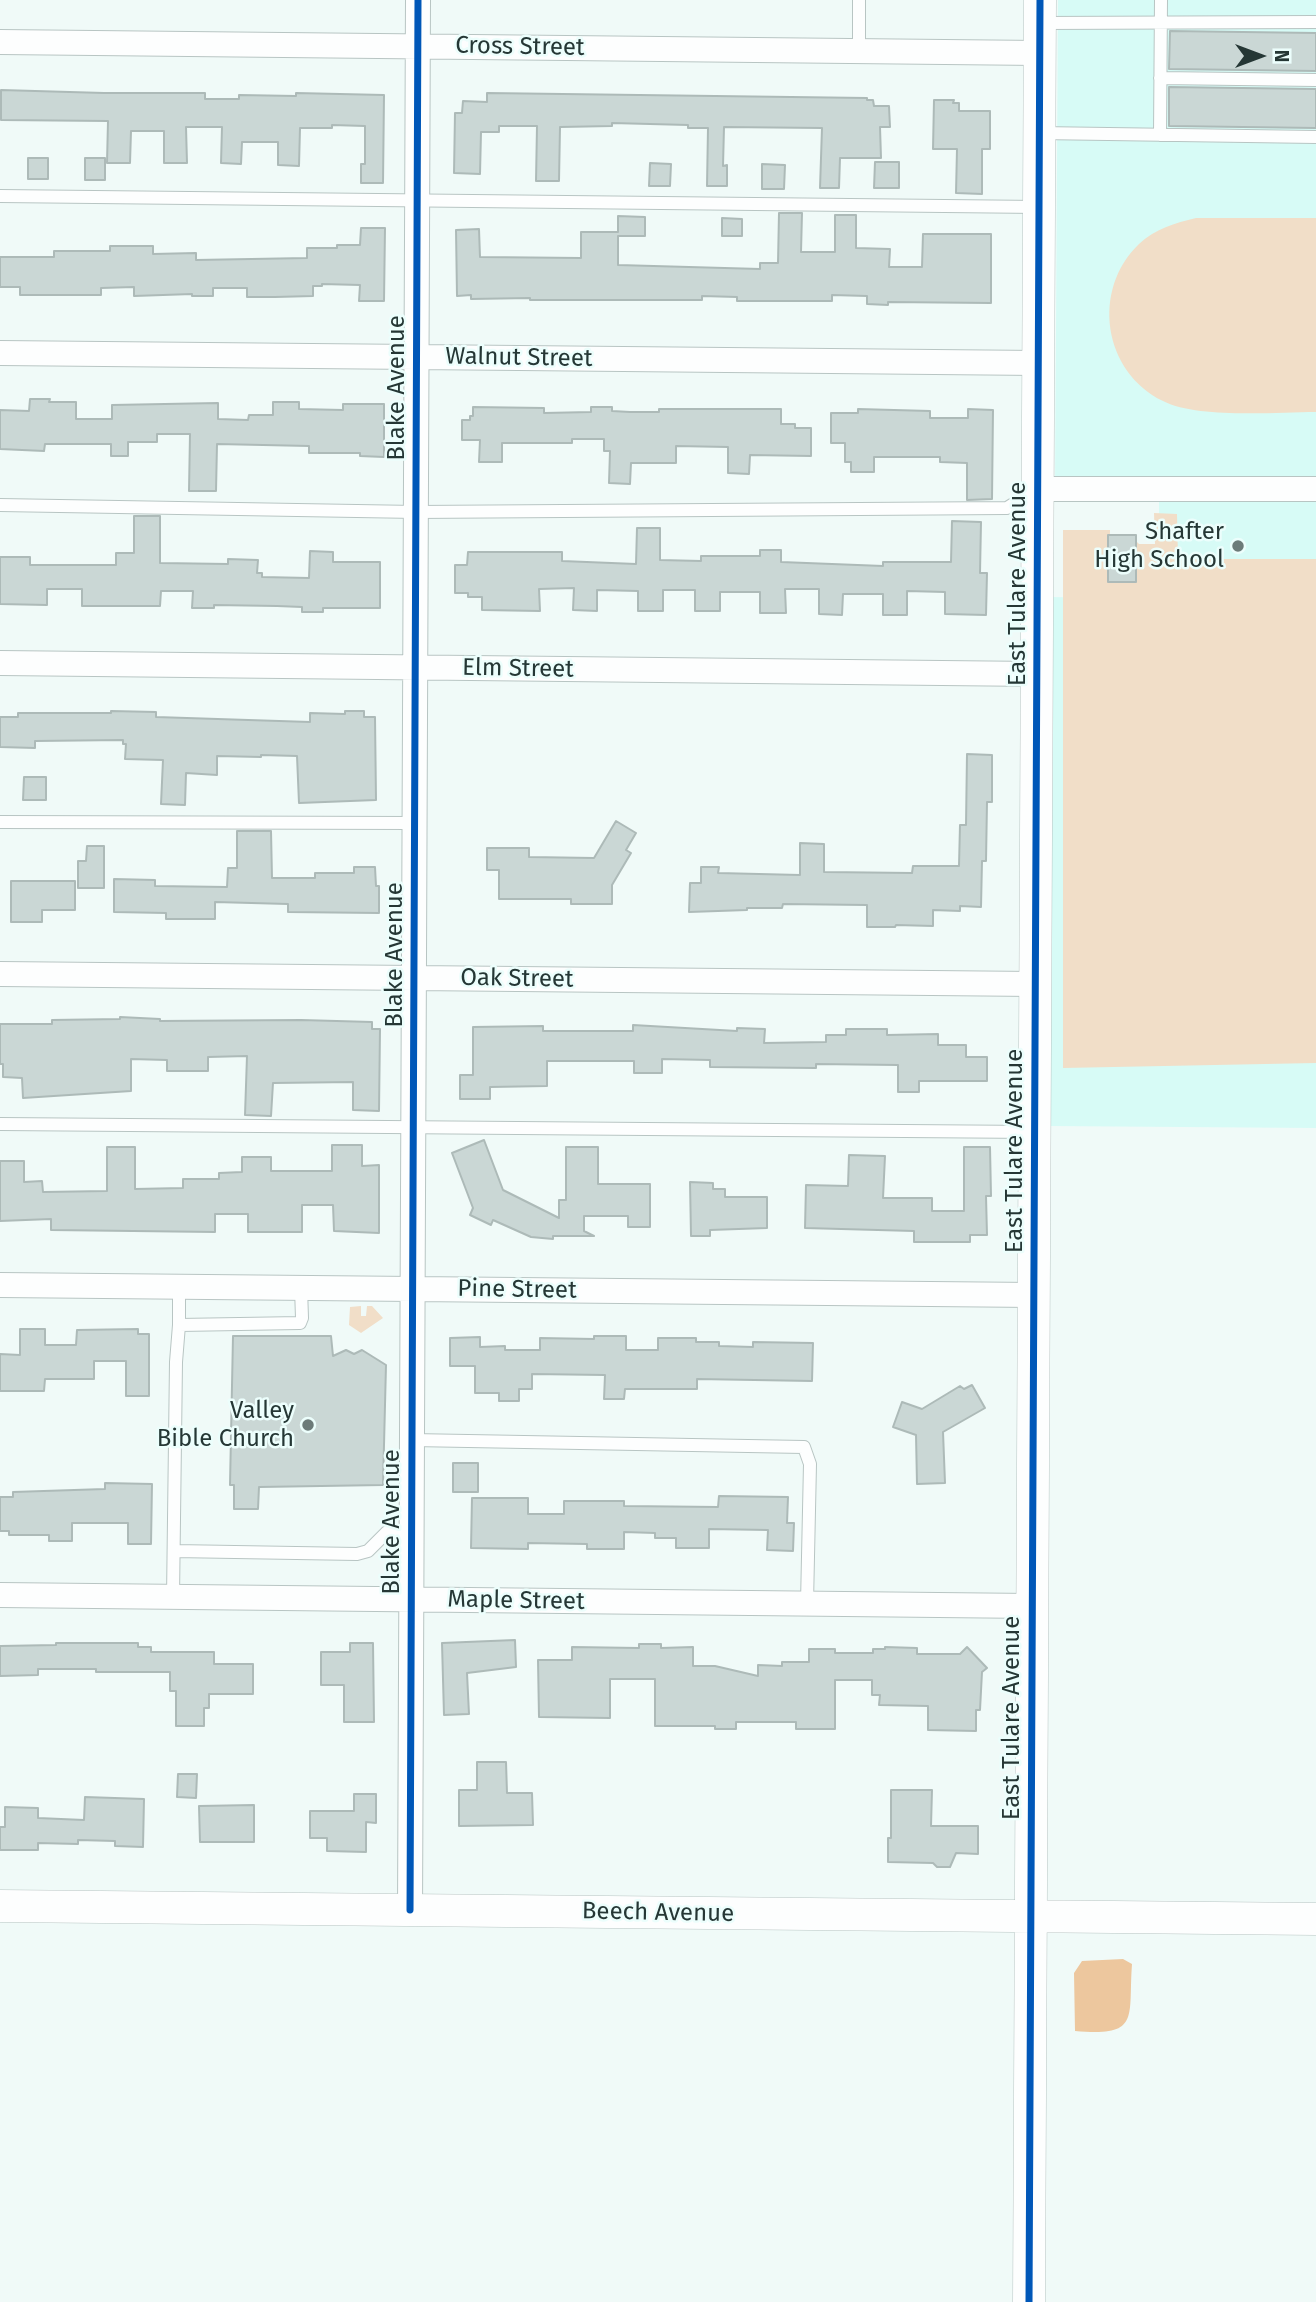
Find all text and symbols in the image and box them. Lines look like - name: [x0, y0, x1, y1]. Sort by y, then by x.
- north arrow: [1225, 21, 1295, 91]
- street label: Cross Street: [455, 31, 585, 63]
- text: N: [1270, 50, 1293, 62]
- street label: Blake Avenue: [383, 315, 411, 461]
- street label: Walnut Street: [445, 342, 593, 374]
- street label: East Tulare Avenue: [1004, 482, 1032, 686]
- place label: Shafter High School: [1094, 518, 1224, 574]
- marker: Shafter High School: [1230, 538, 1246, 554]
- street label: Elm Street: [462, 654, 574, 684]
- street label: Blake Avenue: [381, 882, 409, 1028]
- street label: Oak Street: [460, 964, 574, 994]
- street label: East Tulare Avenue: [1001, 1049, 1029, 1253]
- street label: Pine Street: [457, 1275, 577, 1305]
- place label: Valley Bible Church: [157, 1397, 294, 1453]
- marker: Valley Bible Church: [300, 1417, 316, 1433]
- street label: Blake Avenue: [378, 1449, 406, 1595]
- street label: Maple Street: [447, 1585, 585, 1617]
- street label: East Tulare Avenue: [998, 1616, 1026, 1820]
- street label: Beech Avenue: [582, 1897, 734, 1929]

